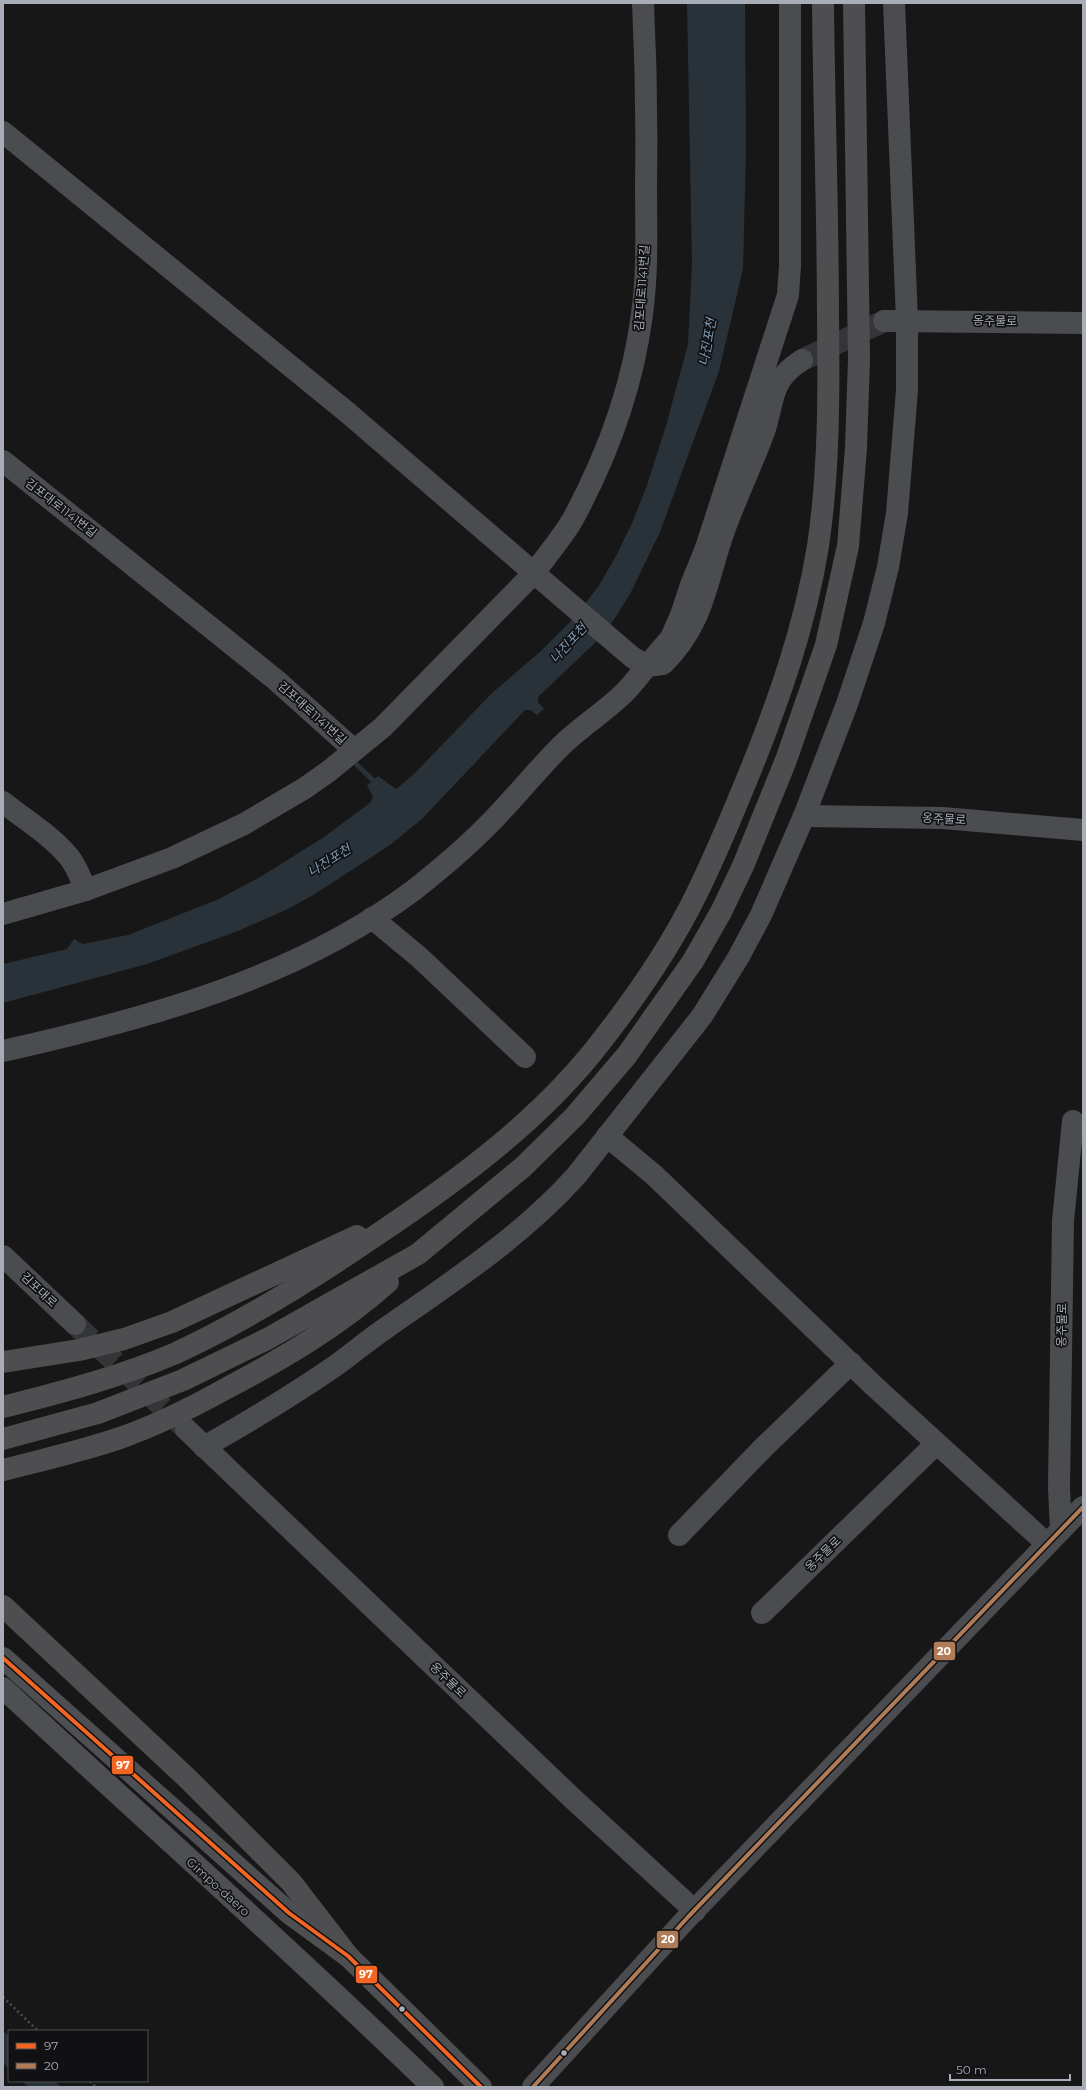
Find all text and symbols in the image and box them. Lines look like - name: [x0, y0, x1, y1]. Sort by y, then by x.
- street label: 김포대로1141번길: [631, 244, 652, 332]
- street label: 옹주물로: [973, 313, 1017, 328]
- water label: 나진포천: [695, 316, 719, 367]
- street label: 김포대로1141번길: [22, 475, 100, 540]
- water label: 나진포천: [546, 619, 591, 666]
- street label: 김포대로1141번길: [275, 678, 350, 747]
- street label: 옹주물로: [922, 810, 966, 827]
- water label: 나진포천: [304, 840, 354, 879]
- street label: 김포대로: [18, 1269, 61, 1310]
- street label: 옹주물로: [1054, 1303, 1069, 1347]
- street label: 옹주물로: [802, 1533, 844, 1574]
- line badge: 20: [933, 1641, 956, 1661]
- text: 20: [937, 1644, 952, 1658]
- street label: 옹주물로: [427, 1659, 469, 1700]
- line badge: 97: [111, 1755, 134, 1775]
- text: 97: [116, 1758, 130, 1772]
- street label: Gimpo-daero: [183, 1854, 253, 1919]
- line badge: 20: [656, 1930, 679, 1949]
- text: 20: [661, 1932, 676, 1946]
- line badge: 97: [355, 1965, 378, 1984]
- text: 97: [359, 1967, 373, 1981]
- unlabelled marker: [397, 2004, 407, 2014]
- legend: [8, 2030, 148, 2082]
- text: 97: [44, 2038, 58, 2053]
- unlabelled marker: [559, 2048, 569, 2058]
- scale bar: [950, 2056, 1070, 2082]
- text: 20: [44, 2058, 59, 2073]
- text: 50 m: [956, 2062, 987, 2077]

